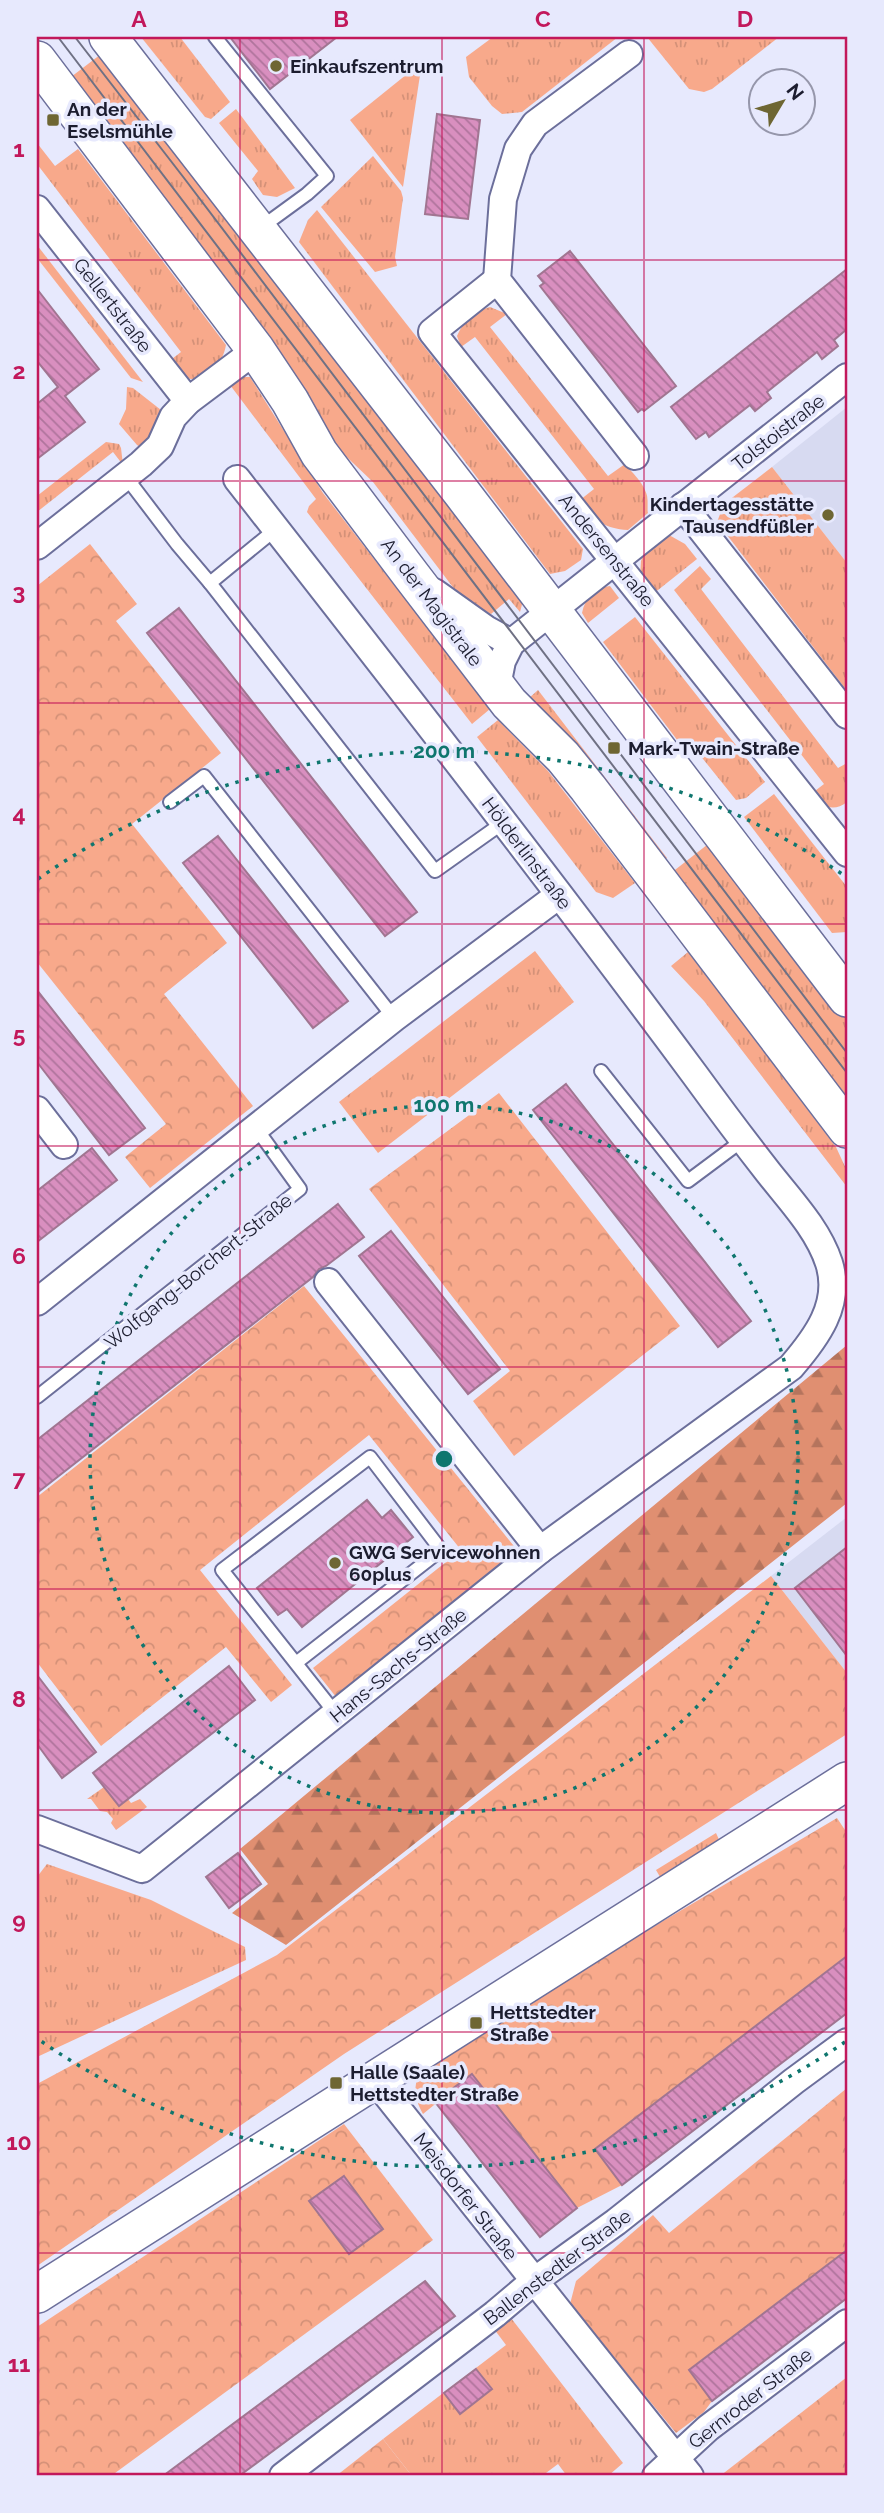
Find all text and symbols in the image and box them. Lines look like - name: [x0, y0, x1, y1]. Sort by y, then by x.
- text: A: [131, 5, 147, 32]
- text: B: [333, 5, 349, 32]
- text: C: [535, 5, 551, 32]
- text: D: [737, 5, 753, 32]
- place label: Einkaufszentrum: [290, 55, 443, 77]
- marker: Einkaufszentrum: [268, 58, 284, 74]
- north arrow: [748, 66, 818, 136]
- text: N: [782, 79, 809, 104]
- place label: An der Eselsmühle: [67, 98, 173, 142]
- marker: An der Eselsmühle: [45, 112, 61, 128]
- text: 1: [13, 135, 25, 162]
- street label: Gellertstraße: [69, 254, 157, 356]
- text: 2: [13, 357, 25, 384]
- street label: Tolstoistraße: [728, 389, 828, 475]
- street label: Andersenstraße: [555, 489, 659, 611]
- place label: Kindertagesstätte Tausendfüßler: [650, 493, 815, 537]
- marker: Kindertagesstätte Tausendfüßler: [820, 507, 836, 523]
- street label: An der Magistrale: [377, 534, 487, 670]
- text: 3: [13, 578, 25, 605]
- place label: Mark-Twain-Straße: [628, 737, 800, 759]
- text: 200 m: [413, 738, 475, 763]
- marker: Mark-Twain-Straße: [606, 740, 622, 756]
- street label: Hölderlinstraße: [478, 793, 576, 913]
- text: 4: [12, 800, 26, 827]
- text: 5: [13, 1021, 26, 1048]
- text: 100 m: [414, 1092, 474, 1117]
- street label: Wolfgang-Borchert-Straße: [100, 1189, 296, 1353]
- text: 6: [12, 1242, 26, 1269]
- centre of rings: [432, 1447, 456, 1471]
- text: 7: [13, 1464, 26, 1491]
- place label: GWG Servicewohnen 60plus: [349, 1541, 540, 1585]
- marker: GWG Servicewohnen 60plus: [327, 1555, 343, 1571]
- street label: Hans-Sachs-Straße: [325, 1603, 471, 1727]
- text: 8: [12, 1685, 26, 1712]
- text: 9: [12, 1907, 26, 1934]
- place label: Hettstedter Straße: [490, 2001, 596, 2045]
- marker: Hettstedter Straße: [468, 2015, 484, 2031]
- place label: Halle (Saale) Hettstedter Straße: [350, 2061, 519, 2105]
- marker: Halle (Saale) Hettstedter Straße: [328, 2075, 344, 2091]
- text: 10: [6, 2128, 32, 2155]
- street label: Meisdorfer Straße: [410, 2128, 522, 2264]
- street label: Ballenstedter Straße: [479, 2204, 635, 2330]
- street label: Gernroder Straße: [684, 2343, 816, 2453]
- text: 11: [8, 2350, 30, 2377]

